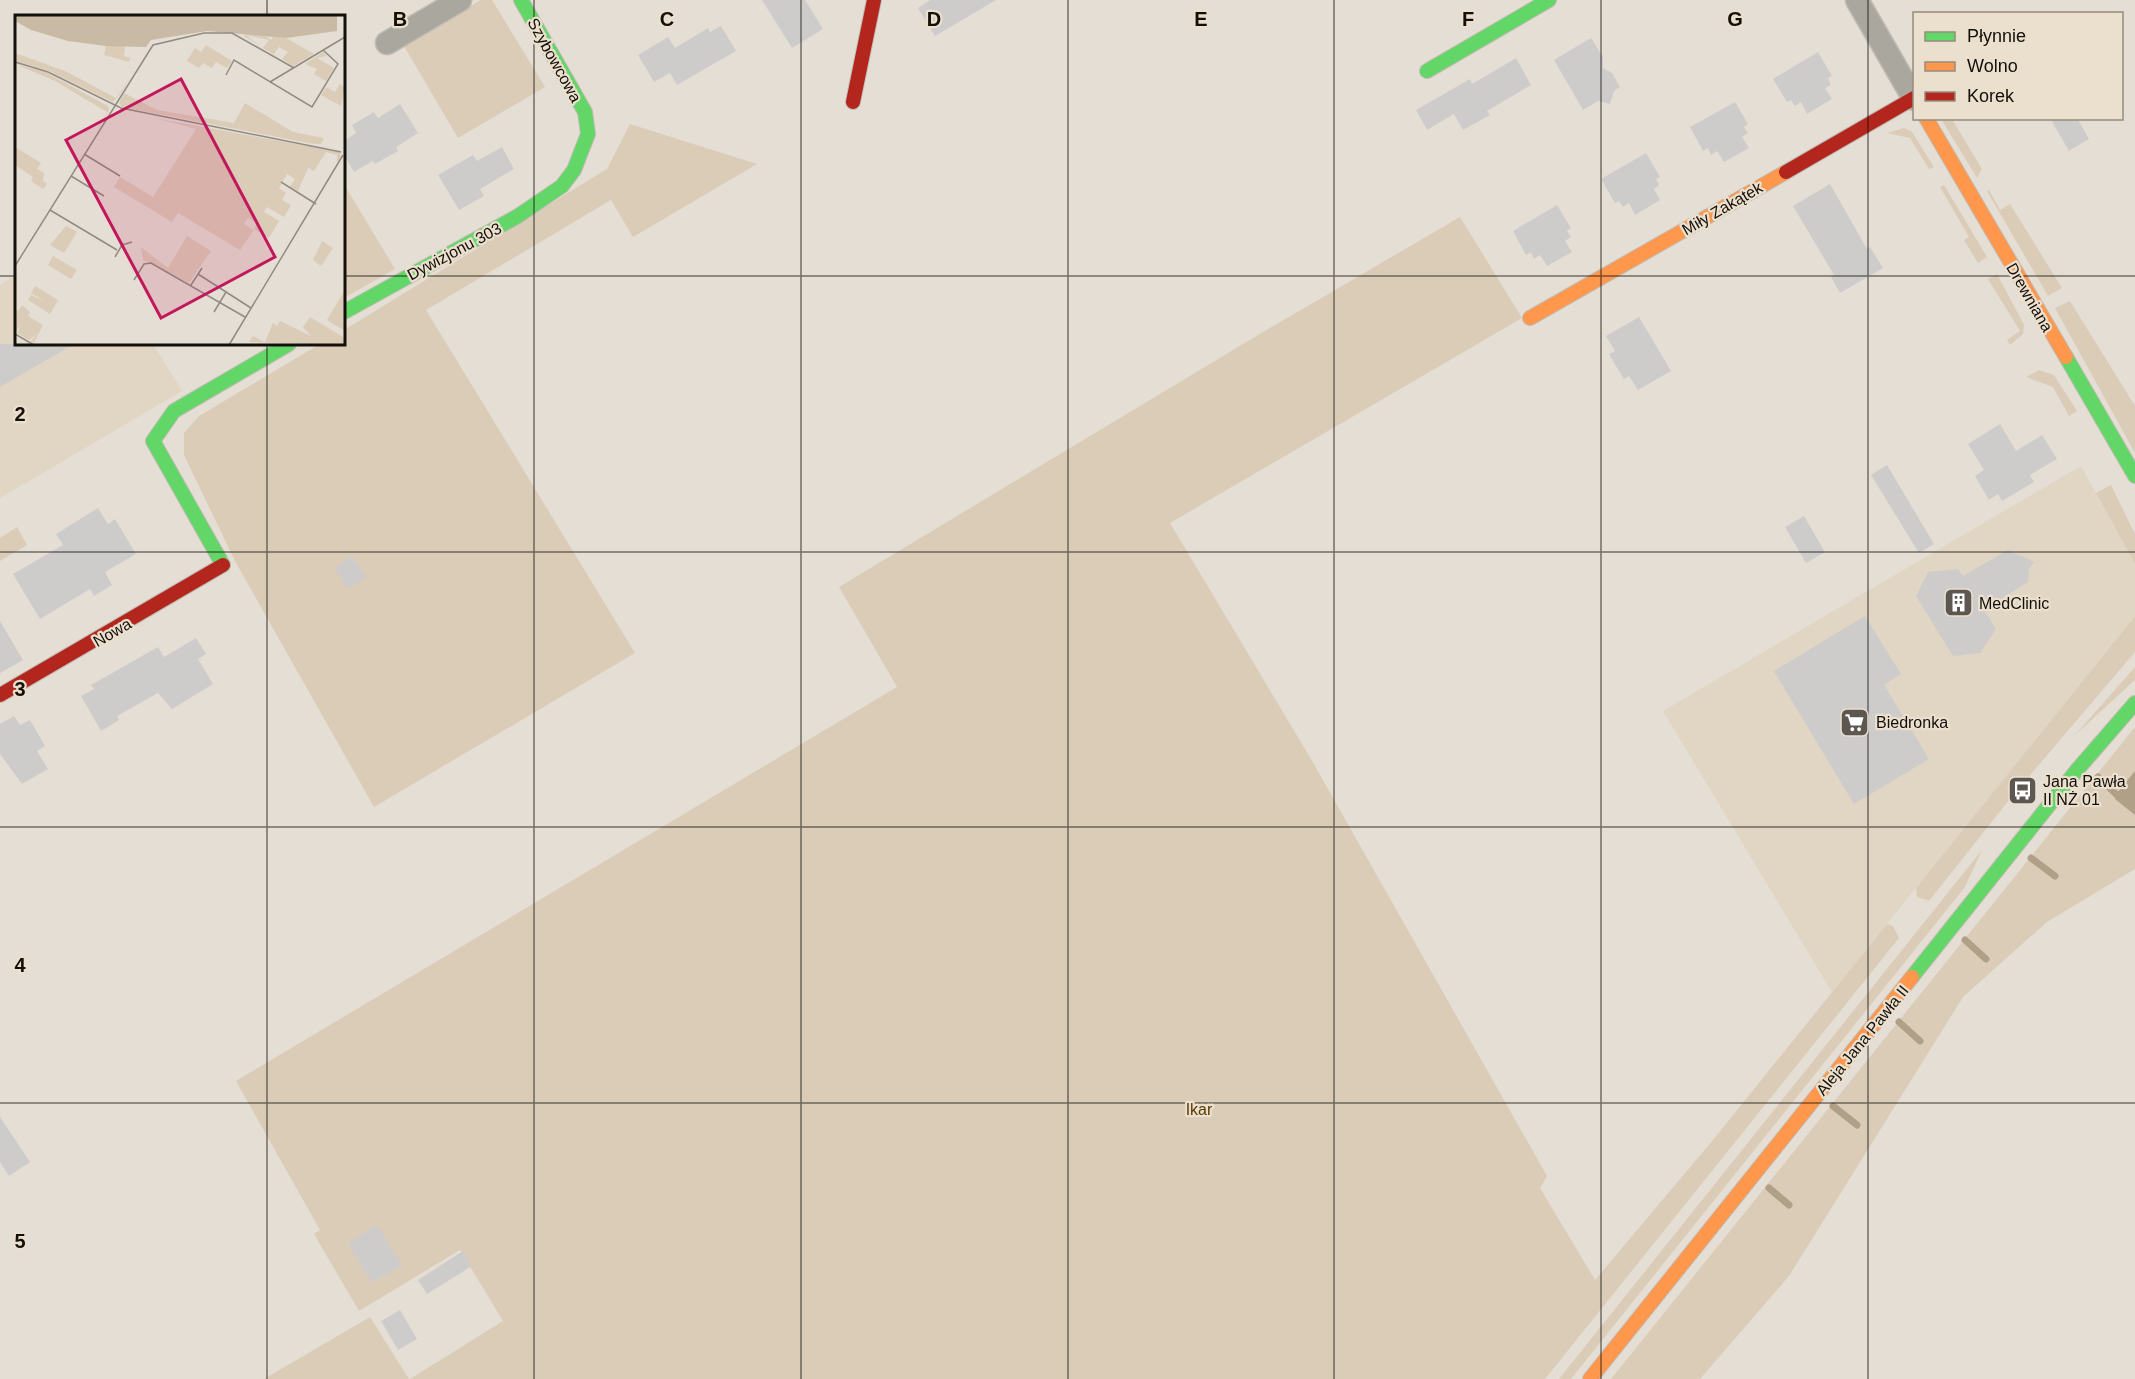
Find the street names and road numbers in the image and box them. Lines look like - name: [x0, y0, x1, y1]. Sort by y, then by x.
- street label: Szybowcowa: [524, 15, 585, 105]
- street label: Miły Zakątek: [1679, 178, 1766, 238]
- street label: Dywizjonu 303: [404, 219, 504, 283]
- street label: Drewniana: [2003, 260, 2056, 335]
- street label: Nowa: [90, 615, 134, 650]
- street label: Aleja Jana Pawła II: [1813, 982, 1912, 1099]

